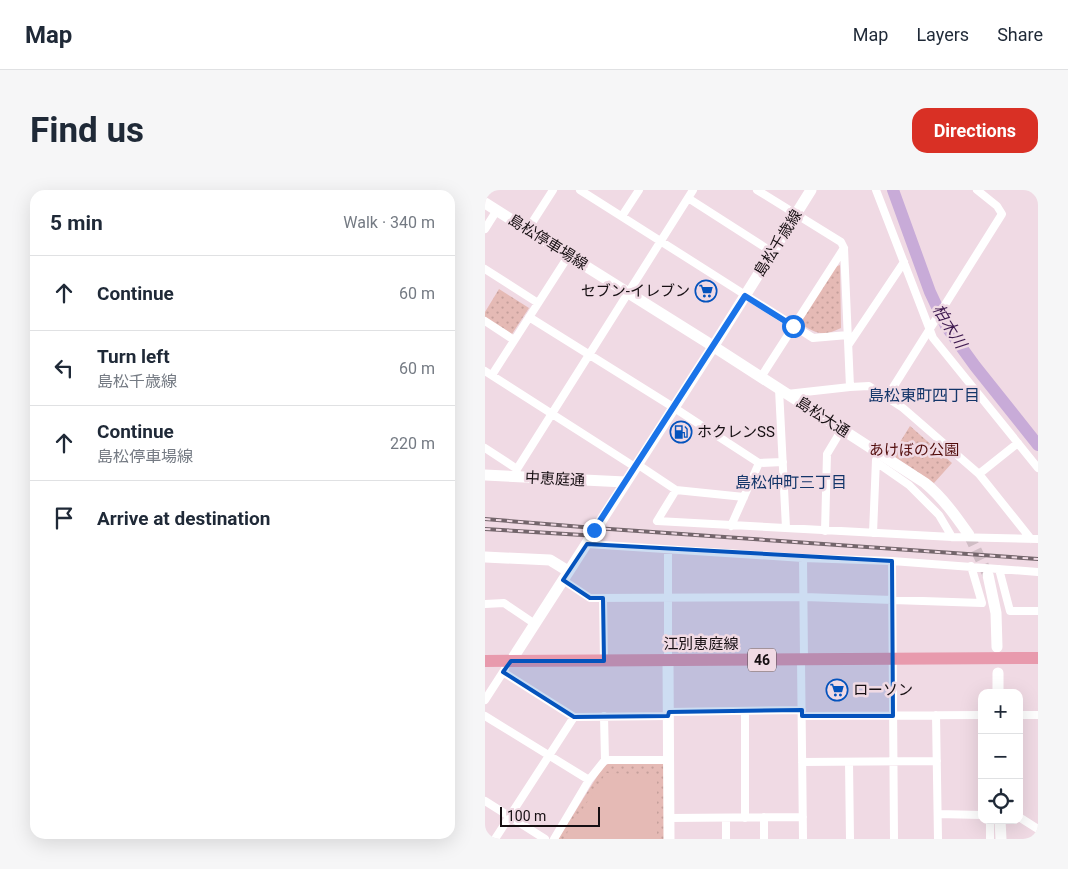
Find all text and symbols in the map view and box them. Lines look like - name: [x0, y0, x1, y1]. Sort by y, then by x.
- text: Map: [25, 21, 72, 49]
- text: Map: [853, 24, 888, 45]
- text: Layers: [916, 24, 969, 45]
- text: Share: [997, 24, 1043, 45]
- button: Directions: [912, 108, 1038, 153]
- text: Find us: [30, 110, 144, 151]
- street label: 島松千歳線: [750, 206, 806, 280]
- text: 5 min: [50, 211, 103, 235]
- street label: 島松停車場線: [505, 211, 591, 273]
- text: Walk · 340 m: [343, 213, 435, 232]
- icon: ahead: [50, 279, 78, 307]
- supermarket icon: セブン-イレブン: [694, 279, 718, 303]
- text: Continue: [97, 282, 174, 305]
- place label: セブン-イレブン: [581, 282, 690, 300]
- text: 60 m: [399, 284, 435, 303]
- water label: 柏木川: [929, 301, 971, 353]
- route start: [782, 315, 805, 338]
- text: Turn left: [97, 345, 170, 368]
- icon: left: [50, 354, 78, 382]
- text: 60 m: [399, 359, 435, 378]
- text: 島松千歳線: [97, 372, 177, 391]
- district label: 島松東町四丁目: [868, 386, 980, 405]
- street label: 島松大通: [793, 393, 853, 441]
- text: Continue: [97, 420, 174, 443]
- fuel station icon: ホクレンSS: [669, 420, 693, 444]
- place label: ホクレンSS: [697, 423, 775, 441]
- icon: ahead: [50, 429, 78, 457]
- text: 220 m: [390, 434, 435, 453]
- park label: あけぼの公園: [869, 441, 959, 459]
- text: 島松停車場線: [97, 447, 193, 466]
- street label: 中恵庭通: [525, 468, 585, 490]
- district label: 島松仲町三丁目: [735, 473, 847, 492]
- icon: arrive: [50, 504, 78, 532]
- text: Arrive at destination: [97, 507, 270, 530]
- route end: [583, 519, 606, 542]
- street label: 江別恵庭線: [663, 635, 739, 653]
- road number: 46: [748, 648, 776, 672]
- supermarket icon: ローソン: [825, 678, 849, 702]
- place label: ローソン: [853, 681, 913, 699]
- map controls: [978, 689, 1023, 824]
- button: +: [978, 689, 1023, 734]
- button: −: [978, 734, 1023, 779]
- button: locate: [978, 779, 1023, 824]
- scale bar: [500, 804, 600, 827]
- text: 100 m: [507, 808, 546, 824]

